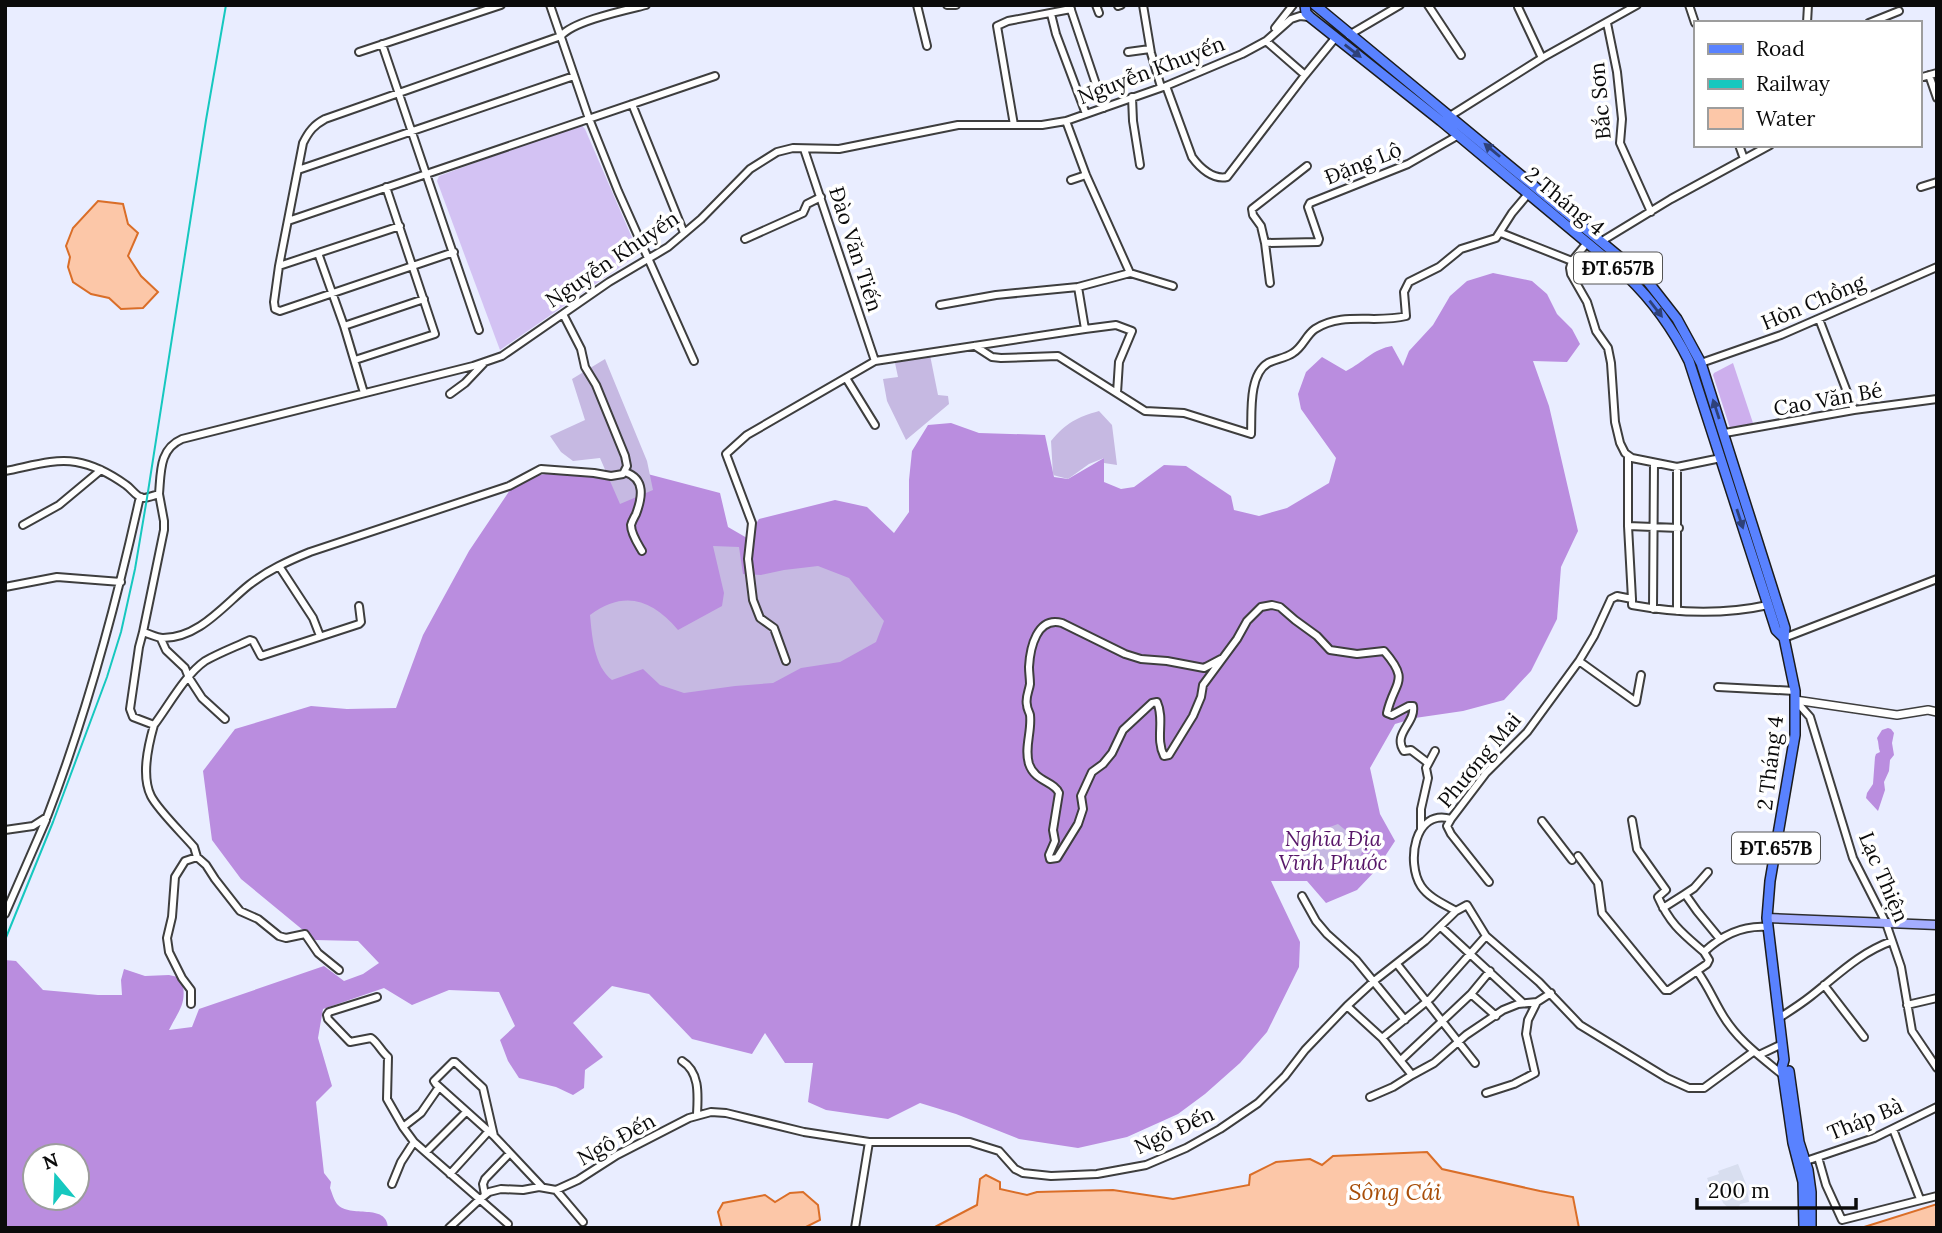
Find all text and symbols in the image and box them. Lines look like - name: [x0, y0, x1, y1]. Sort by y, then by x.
- legend: [1694, 21, 1921, 147]
- street label: Nguyễn Khuyến: [1074, 29, 1229, 110]
- text: Road: [1756, 35, 1805, 62]
- one-way arrow: [1343, 43, 1361, 58]
- street label: Bắc Sơn: [1583, 61, 1617, 141]
- text: Railway: [1756, 70, 1830, 97]
- text: Water: [1756, 105, 1815, 132]
- street label: Đặng Lộ: [1320, 135, 1406, 191]
- one-way arrow: [1483, 143, 1500, 158]
- street label: 2 Tháng 4: [1520, 161, 1610, 241]
- street label: Đào Văn Tiến: [823, 183, 889, 315]
- street label: Nguyễn Khuyến: [540, 204, 684, 314]
- road number: ĐT.657B: [1574, 252, 1662, 284]
- street label: Hòn Chồng: [1757, 268, 1869, 336]
- one-way arrow: [1649, 299, 1664, 317]
- street label: Cao Văn Bé: [1771, 376, 1885, 422]
- one-way arrow: [1710, 398, 1721, 419]
- one-way arrow: [1735, 508, 1746, 529]
- street label: Phương Mai: [1431, 707, 1527, 813]
- street label: 2 Tháng 4: [1751, 714, 1789, 812]
- park label: Nghĩa Địa Vĩnh Phước: [1278, 825, 1388, 876]
- street label: Lạc Thiện: [1853, 828, 1915, 927]
- road number: ĐT.657B: [1732, 832, 1820, 863]
- street label: Tháp Bà: [1823, 1092, 1907, 1146]
- street label: Ngô Đến: [1130, 1100, 1218, 1160]
- street label: Ngô Đến: [572, 1106, 660, 1171]
- north arrow: [21, 1142, 91, 1212]
- text: N: [40, 1147, 62, 1175]
- scale bar: [1697, 1166, 1856, 1210]
- water label: Sông Cái: [1349, 1177, 1442, 1206]
- text: 200 m: [1708, 1177, 1770, 1204]

